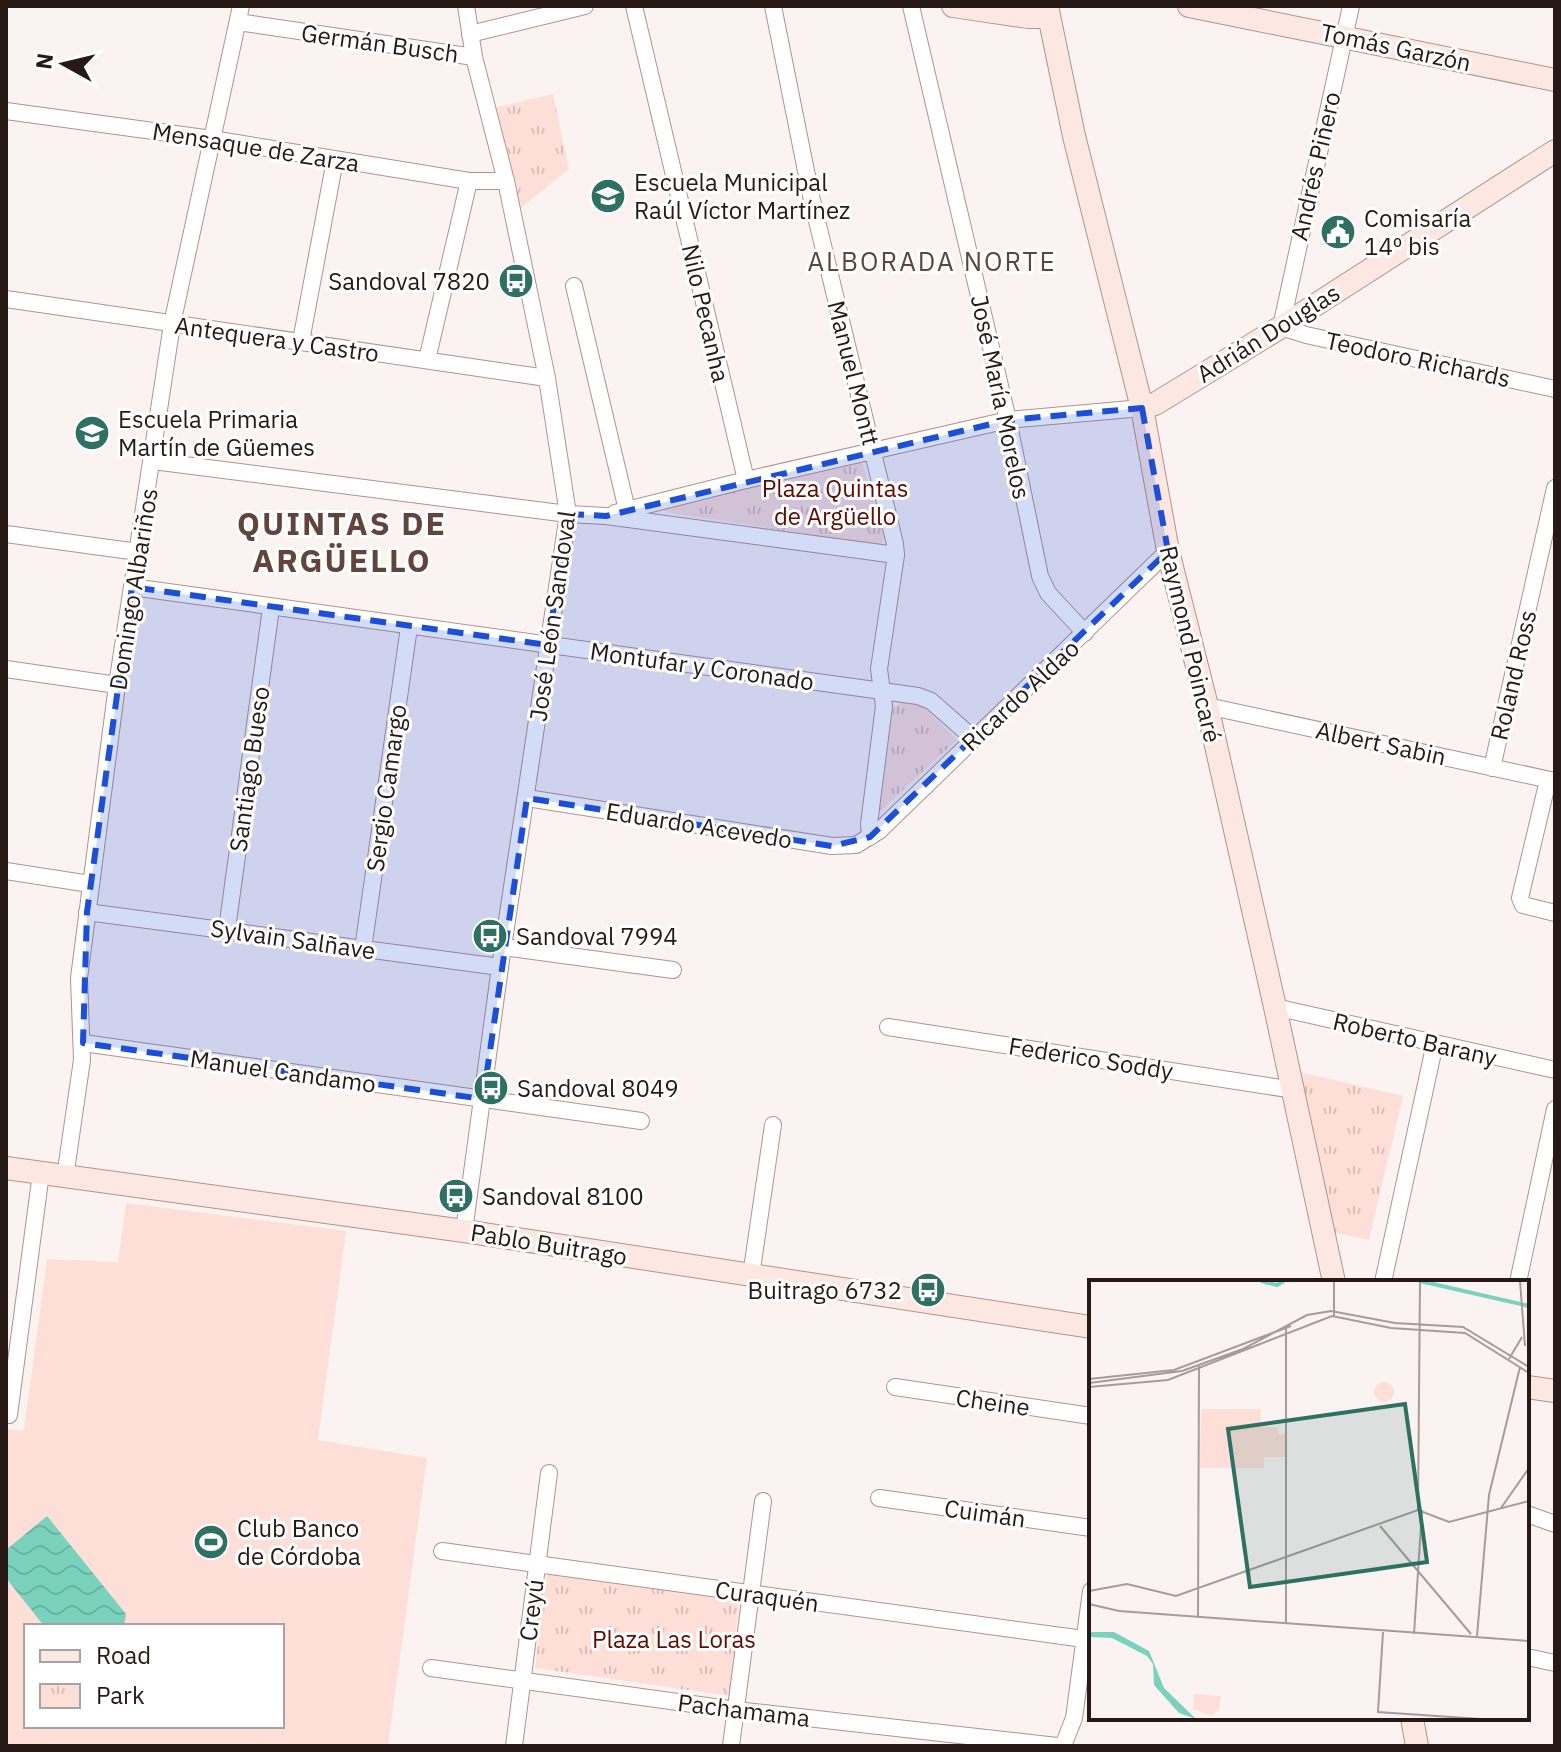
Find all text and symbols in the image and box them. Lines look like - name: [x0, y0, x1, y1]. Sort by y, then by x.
- street label: Tomás Garzón: [1318, 15, 1474, 79]
- street label: Germán Busch: [299, 16, 461, 70]
- north arrow: [24, 24, 104, 104]
- text: N: [28, 51, 59, 71]
- street label: Andrés Piñero: [1282, 89, 1348, 243]
- street label: Mensaque de Zarza: [150, 115, 362, 179]
- place label: Escuela Municipal Raúl Víctor Martínez: [634, 166, 850, 226]
- school or university icon: Escuela Municipal Raúl Víctor Martínez: [589, 177, 627, 215]
- place label: Comisaría 14º bis: [1364, 202, 1472, 262]
- public building icon: Comisaría 14º bis: [1319, 213, 1357, 251]
- street label: Nilo Pecanha: [675, 241, 737, 385]
- district label: ALBORADA NORTE: [807, 244, 1057, 278]
- bus stop icon: Sandoval 7820: [497, 262, 535, 300]
- place label: Sandoval 7820: [328, 265, 490, 297]
- street label: Adrián Douglas: [1190, 276, 1346, 390]
- street label: José María Morelos: [964, 292, 1038, 502]
- street label: Manuel Montt: [821, 297, 887, 449]
- street label: Antequera y Castro: [173, 309, 381, 369]
- street label: Teodoro Richards: [1323, 324, 1513, 394]
- place label: Escuela Primaria Martín de Güemes: [118, 403, 315, 463]
- school or university icon: Escuela Primaria Martín de Güemes: [73, 414, 111, 452]
- park label: Plaza Quintas de Argüello: [762, 472, 908, 532]
- street label: Domingo Albariños: [101, 486, 165, 692]
- district label: QUINTAS DE ARGÜELLO: [237, 502, 447, 581]
- street label: José León Sandoval: [521, 509, 583, 723]
- street label: Raymond Poincaré: [1153, 542, 1229, 746]
- street label: Roland Ross: [1482, 607, 1544, 743]
- street label: Ricardo Aldao: [954, 632, 1086, 758]
- street label: Montufar y Coronado: [588, 634, 816, 698]
- street label: Santiago Bueso: [222, 684, 276, 854]
- street label: Sergio Camargo: [358, 702, 414, 874]
- street label: Albert Sabin: [1313, 714, 1449, 772]
- street label: Eduardo Acevedo: [604, 794, 794, 856]
- street label: Sylvain Salñave: [208, 912, 378, 966]
- bus stop icon: Sandoval 7994: [471, 917, 509, 955]
- place label: Sandoval 7994: [516, 920, 678, 952]
- street label: Roberto Barany: [1330, 1005, 1500, 1073]
- street label: Federico Soddy: [1006, 1029, 1176, 1087]
- street label: Manuel Candamo: [188, 1042, 378, 1100]
- bus stop icon: Sandoval 8049: [472, 1069, 510, 1107]
- place label: Sandoval 8049: [517, 1072, 679, 1104]
- bus stop icon: Sandoval 8100: [437, 1177, 475, 1215]
- place label: Sandoval 8100: [482, 1180, 644, 1212]
- street label: Pablo Buitrago: [469, 1216, 629, 1272]
- bus stop icon: Buitrago 6732: [909, 1271, 947, 1309]
- place label: Buitrago 6732: [748, 1274, 902, 1306]
- inset map: [1089, 1280, 1529, 1720]
- street label: Cheine: [954, 1381, 1032, 1423]
- street label: Cuimán: [942, 1491, 1028, 1535]
- place label: Club Banco de Córdoba: [237, 1512, 361, 1572]
- sports icon: Club Banco de Córdoba: [192, 1523, 230, 1561]
- street label: Curaquén: [713, 1573, 821, 1619]
- street label: Creyú: [511, 1577, 551, 1643]
- park label: Plaza Las Loras: [592, 1623, 756, 1655]
- legend: [24, 1624, 284, 1728]
- text: Road: [96, 1639, 151, 1671]
- text: Park: [96, 1679, 145, 1711]
- street label: Pachamama: [676, 1686, 812, 1734]

